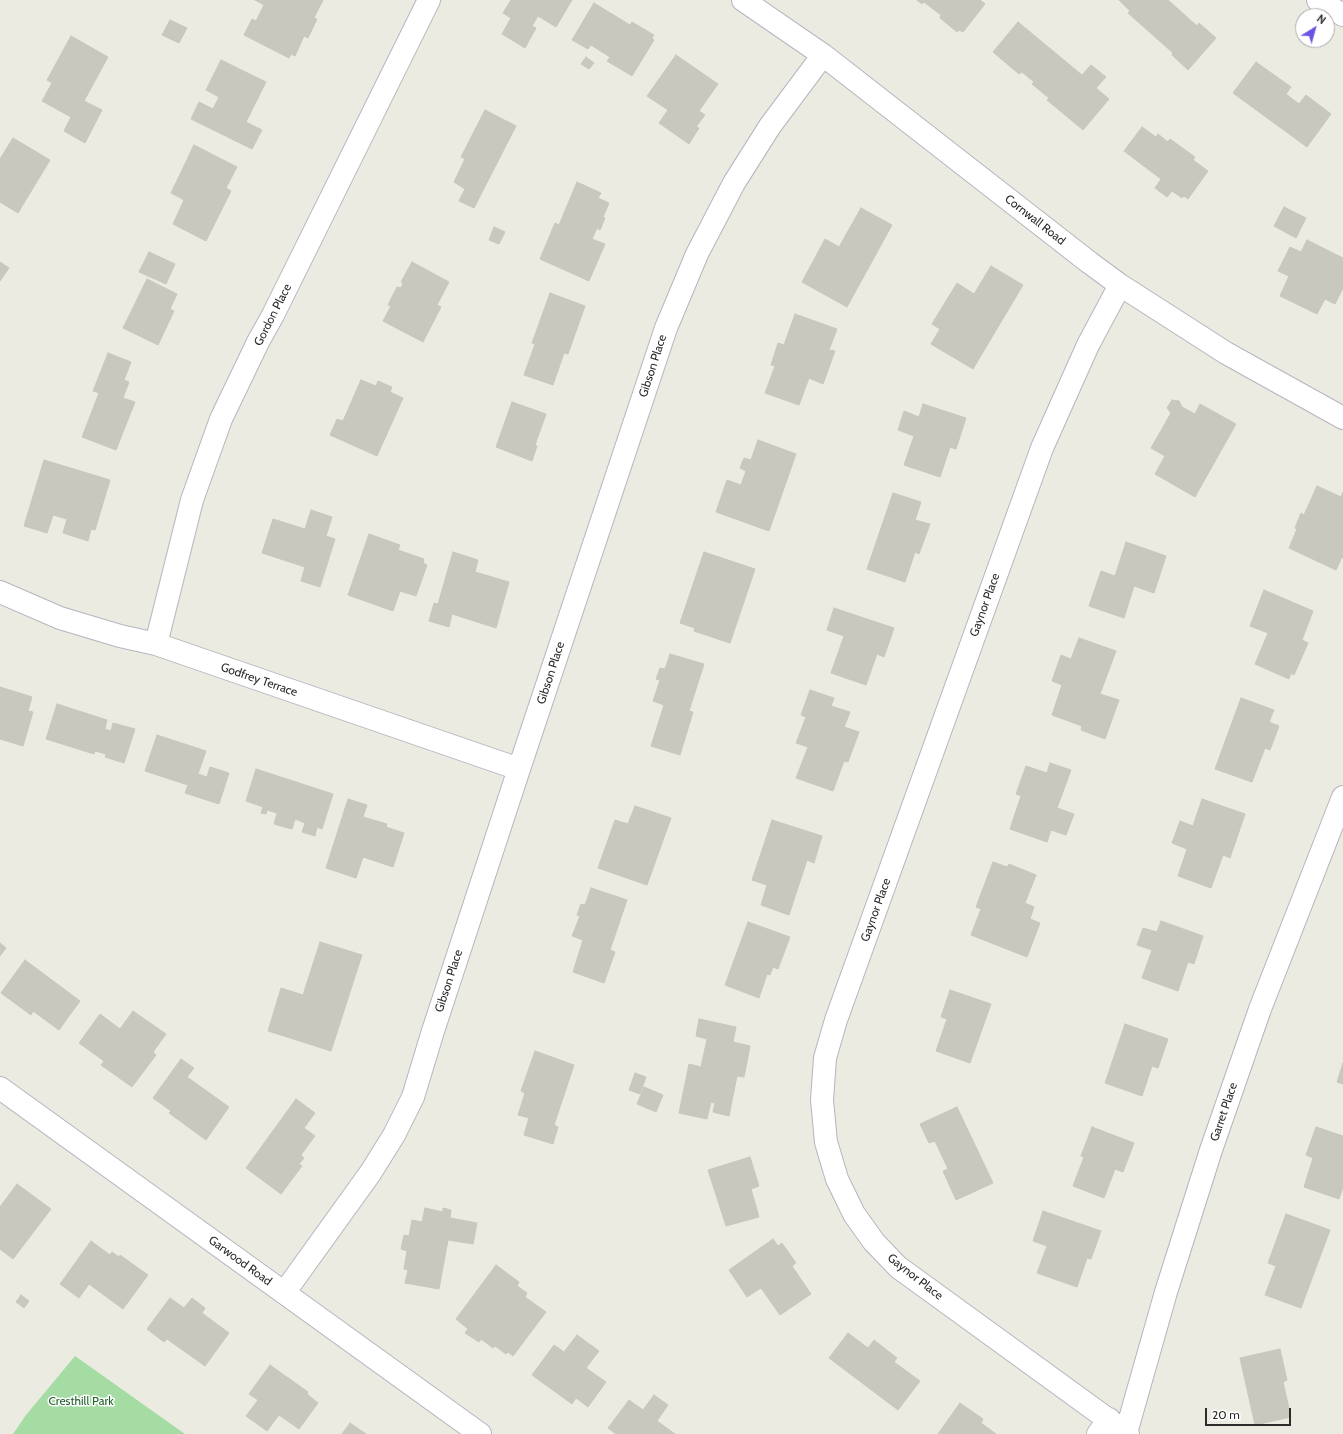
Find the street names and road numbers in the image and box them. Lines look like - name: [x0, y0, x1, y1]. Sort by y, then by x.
- street label: Cornwall Road: [1002, 192, 1068, 248]
- street label: Gordon Place: [251, 282, 295, 348]
- street label: Gibson Place: [636, 333, 670, 399]
- street label: Gaynor Place: [967, 571, 1003, 639]
- street label: Gibson Place: [534, 640, 568, 706]
- street label: Godfrey Terrace: [219, 660, 299, 700]
- street label: Gaynor Place: [858, 876, 894, 944]
- street label: Gibson Place: [432, 948, 466, 1014]
- street label: Garret Place: [1207, 1081, 1241, 1143]
- street label: Garwood Road: [205, 1233, 275, 1289]
- street label: Gaynor Place: [884, 1251, 946, 1303]

